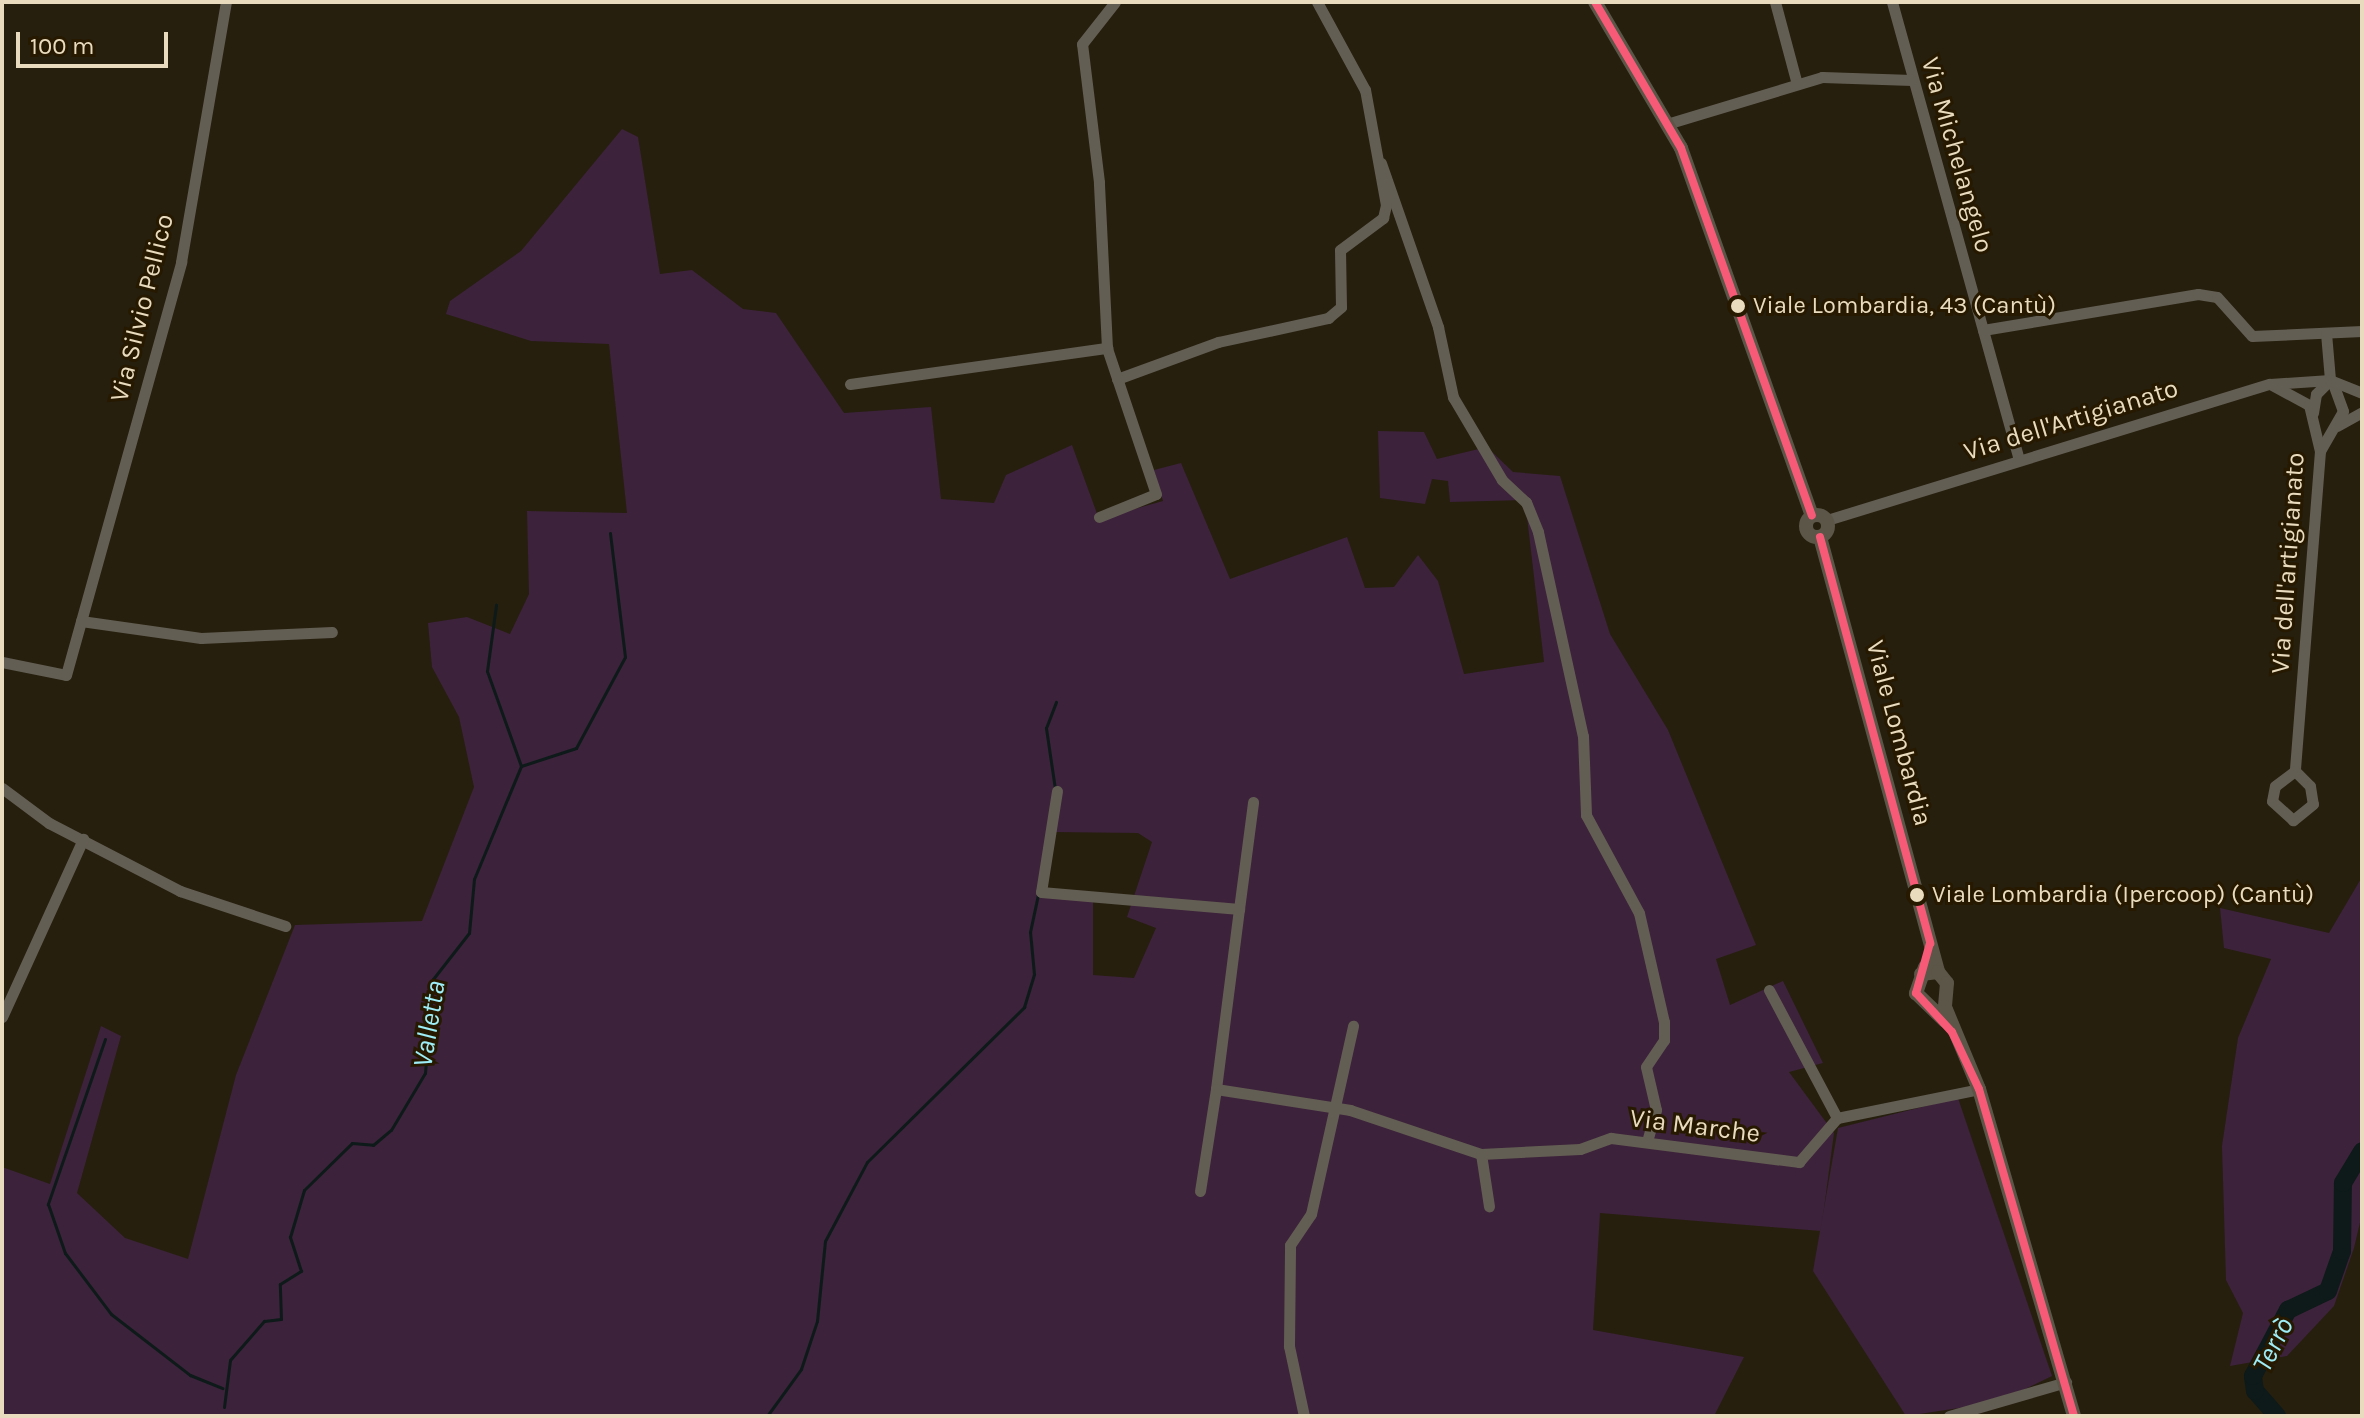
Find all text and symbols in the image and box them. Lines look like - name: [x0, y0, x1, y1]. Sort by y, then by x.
- scale bar: [20, 16, 172, 66]
- text: 100 m: [30, 32, 95, 60]
- street label: Via Michelangelo: [1914, 54, 2000, 256]
- street label: Via Silvio Pellico: [104, 211, 180, 405]
- place label: Viale Lombardia, 43 (Cantù): [1753, 292, 2056, 320]
- marker: Viale Lombardia, 43 (Cantù): [1730, 298, 1746, 314]
- street label: Via dell'Artigianato: [1960, 373, 2182, 467]
- street label: Via dell'artigianato: [2265, 451, 2311, 675]
- street label: Viale Lombardia: [1859, 637, 1939, 829]
- place label: Viale Lombardia (Ipercoop) (Cantù): [1932, 881, 2314, 909]
- marker: Viale Lombardia (Ipercoop) (Cantù): [1909, 887, 1925, 903]
- water label: Valletta: [406, 978, 452, 1070]
- street label: Via Marche: [1628, 1103, 1762, 1149]
- water label: Terrò: [2245, 1312, 2301, 1378]

